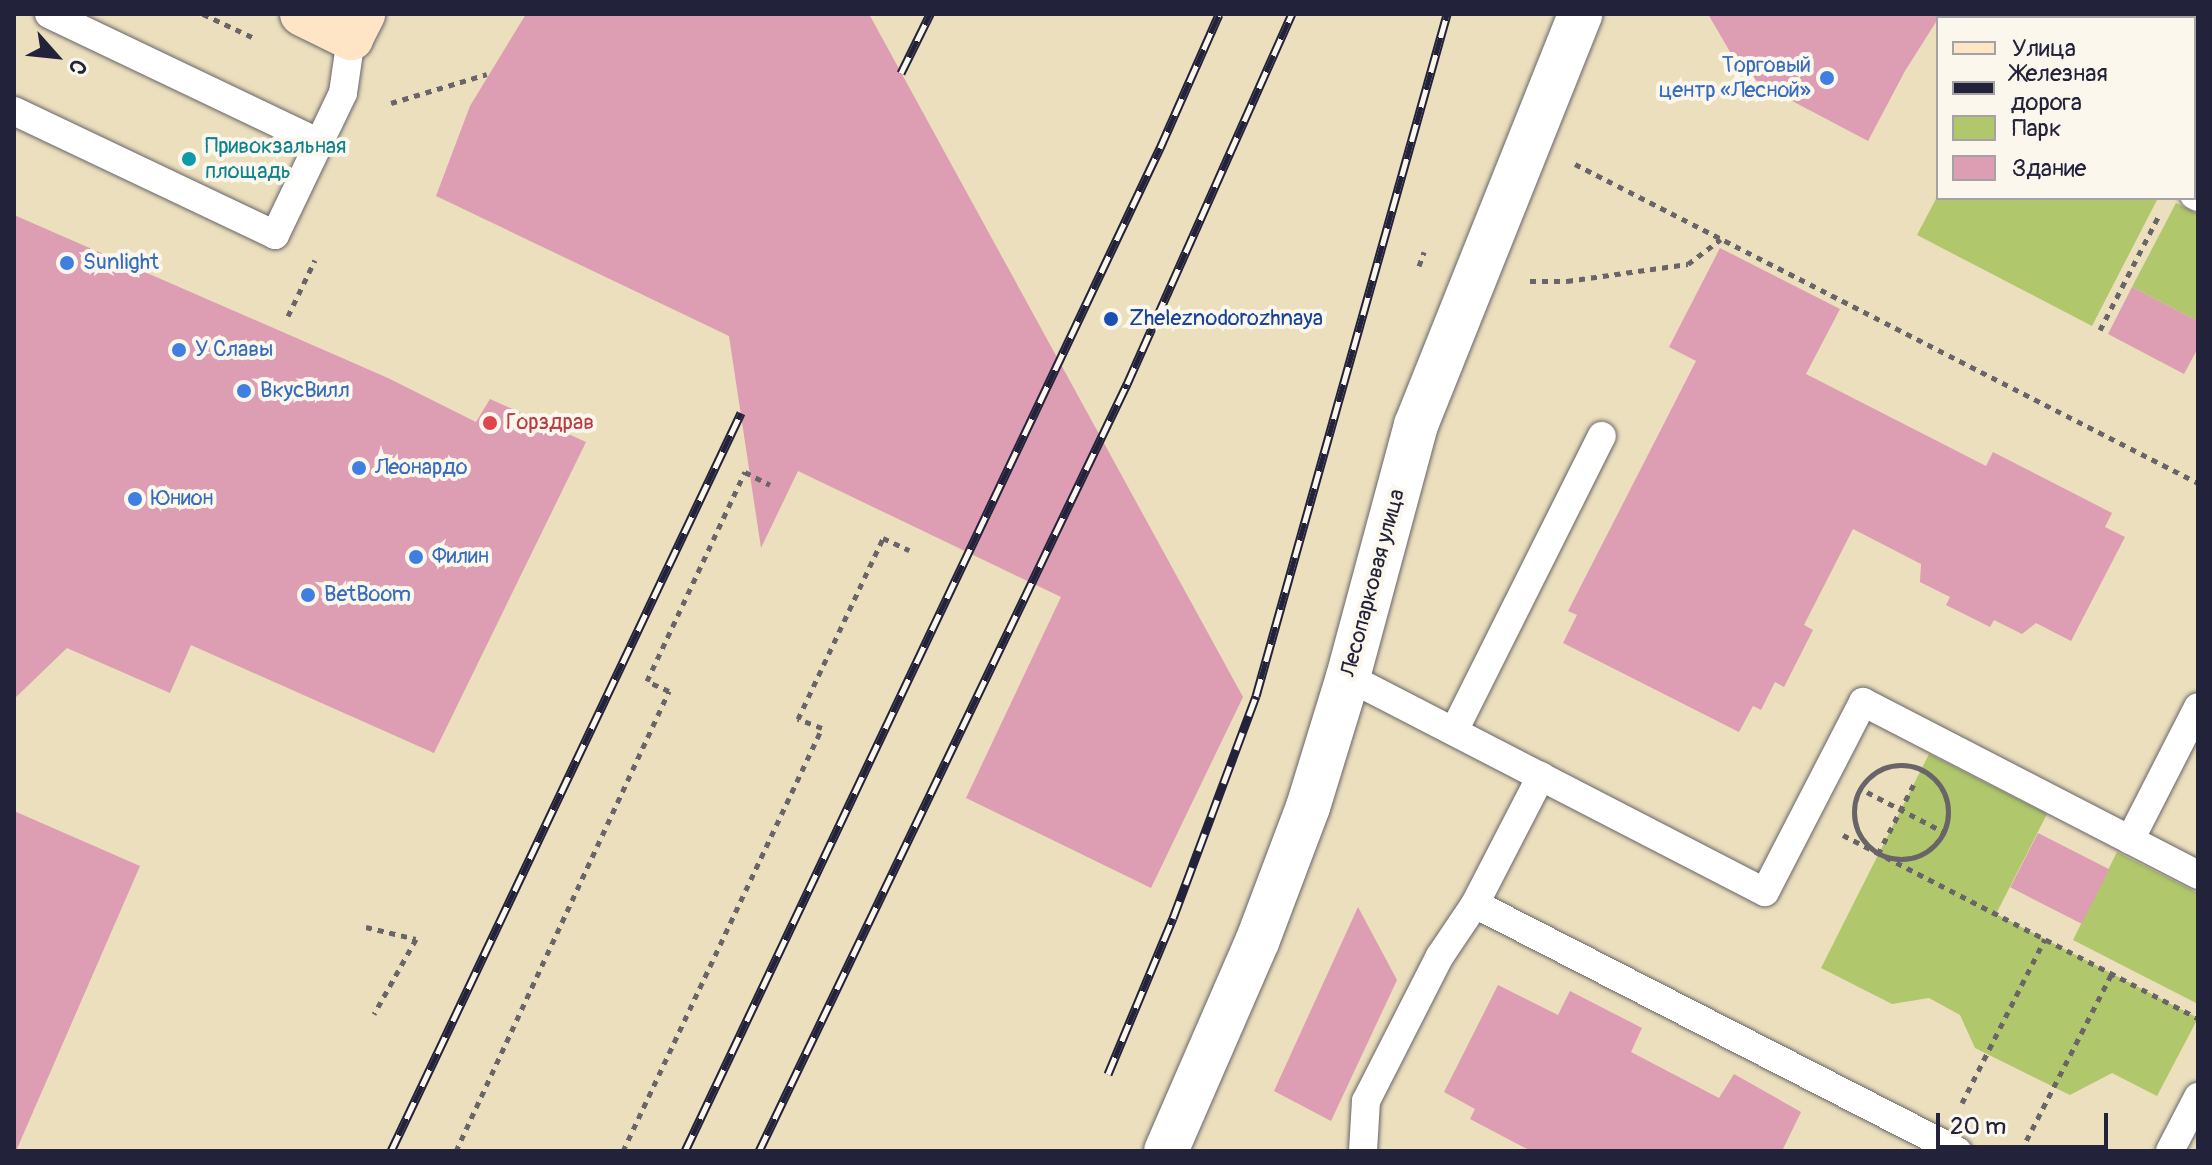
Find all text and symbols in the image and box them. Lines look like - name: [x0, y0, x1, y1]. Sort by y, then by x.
- north arrow: [16, 16, 96, 96]
- legend: [1936, 16, 2196, 200]
- text: Улица: [2012, 34, 2076, 63]
- place label: Торговый центр «Лесной»: [1659, 52, 1811, 104]
- text: С: [62, 54, 93, 79]
- text: Железная дорога: [2011, 59, 2108, 117]
- marker: Торговый центр «Лесной»: [1818, 69, 1836, 87]
- text: Парк: [2012, 114, 2061, 143]
- place label: Привокзальная площадь: [205, 133, 346, 184]
- marker: Привокзальная площадь: [180, 150, 198, 168]
- text: Здание: [2012, 154, 2086, 183]
- place label: Sunlight: [83, 250, 159, 276]
- marker: Sunlight: [58, 254, 76, 272]
- place label: Zheleznodorozhnаyа: [1129, 306, 1323, 332]
- marker: Zheleznodorozhnаyа: [1100, 308, 1122, 330]
- place label: У Славы: [195, 337, 273, 363]
- marker: У Славы: [170, 341, 188, 359]
- place label: ВкусВилл: [260, 378, 350, 404]
- marker: ВкусВилл: [235, 382, 253, 400]
- place label: Горздрав: [506, 410, 594, 436]
- marker: Горздрав: [481, 414, 499, 432]
- place label: Леонардо: [375, 455, 467, 481]
- marker: Леонардо: [350, 459, 368, 477]
- place label: Юнион: [151, 486, 214, 512]
- street label: Лесопарковая улица: [1335, 486, 1411, 680]
- marker: Юнион: [126, 490, 144, 508]
- place label: Филин: [432, 544, 489, 570]
- marker: Филин: [407, 548, 425, 566]
- place label: BetBoom: [324, 582, 411, 608]
- marker: BetBoom: [299, 586, 317, 604]
- scale bar: [1940, 1097, 2112, 1147]
- text: 20 m: [1950, 1112, 2006, 1141]

